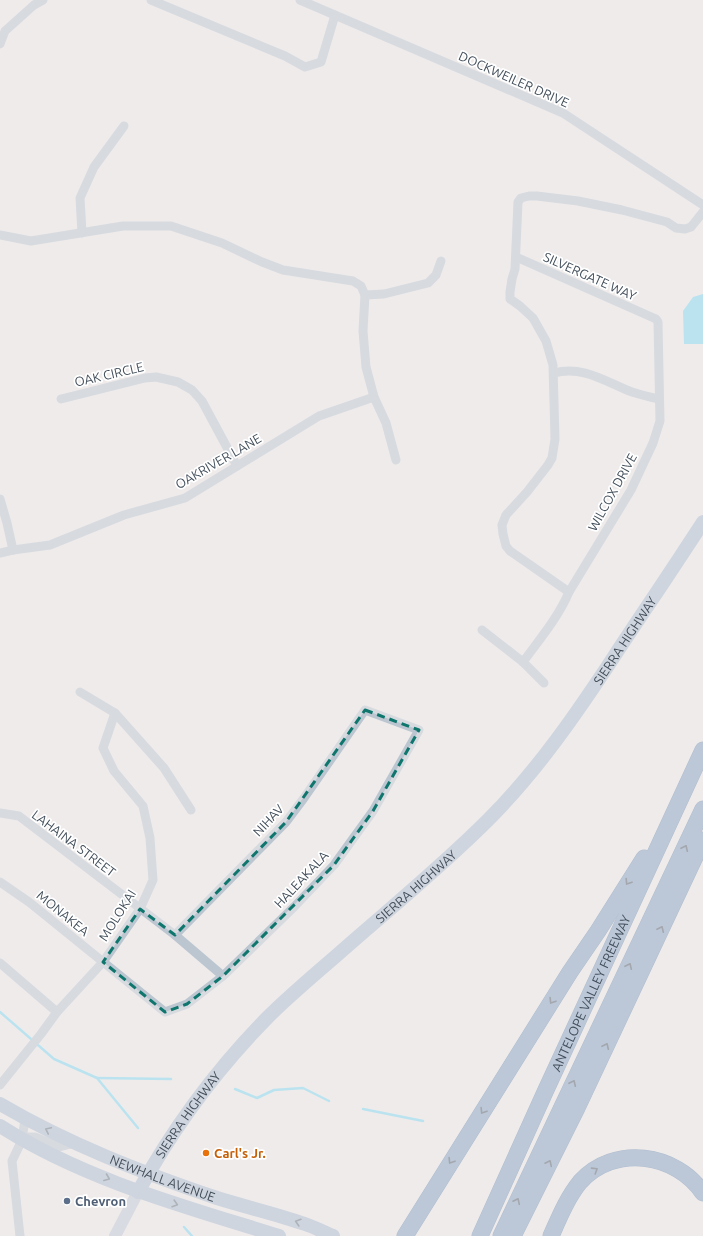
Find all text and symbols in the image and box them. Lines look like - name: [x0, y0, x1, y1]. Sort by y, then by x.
- street label: DOCKWEILER DRIVE: [457, 48, 571, 110]
- street label: SILVERGATE WAY: [541, 249, 639, 303]
- street label: OAK CIRCLE: [73, 359, 145, 389]
- street label: OAKRIVER LANE: [173, 431, 263, 491]
- street label: WILCOX DRIVE: [585, 451, 639, 533]
- street label: SIERRA HIGHWAY: [590, 594, 659, 687]
- street label: NIHAV: [250, 801, 286, 839]
- street label: LAHAINA STREET: [29, 807, 119, 879]
- one-way arrow: [680, 845, 688, 853]
- street label: HALEAKALA: [271, 847, 331, 910]
- street label: SIERRA HIGHWAY: [373, 847, 459, 925]
- one-way arrow: [626, 878, 633, 885]
- street label: MOLOKAI: [96, 887, 138, 943]
- street label: MONAKEA: [34, 888, 92, 939]
- street label: ANTELOPE VALLEY FREEWAY: [549, 912, 633, 1073]
- one-way arrow: [656, 925, 664, 933]
- one-way arrow: [624, 963, 632, 970]
- one-way arrow: [550, 996, 557, 1003]
- one-way arrow: [601, 1043, 609, 1051]
- street label: SIERRA HIGHWAY: [153, 1068, 223, 1160]
- one-way arrow: [568, 1080, 576, 1088]
- one-way arrow: [480, 1107, 488, 1114]
- one-way arrow: [45, 1127, 53, 1135]
- place label: Carl's Jr.: [214, 1146, 266, 1160]
- marker: Carl's Jr.: [201, 1148, 211, 1158]
- street label: NEWHALL AVENUE: [108, 1152, 217, 1204]
- one-way arrow: [449, 1157, 456, 1164]
- one-way arrow: [545, 1160, 552, 1168]
- one-way arrow: [591, 1168, 598, 1175]
- one-way arrow: [104, 1174, 111, 1182]
- place label: Chevron: [75, 1194, 126, 1208]
- marker: Chevron: [62, 1196, 72, 1206]
- one-way arrow: [512, 1198, 520, 1205]
- one-way arrow: [172, 1199, 179, 1208]
- one-way arrow: [295, 1218, 302, 1227]

